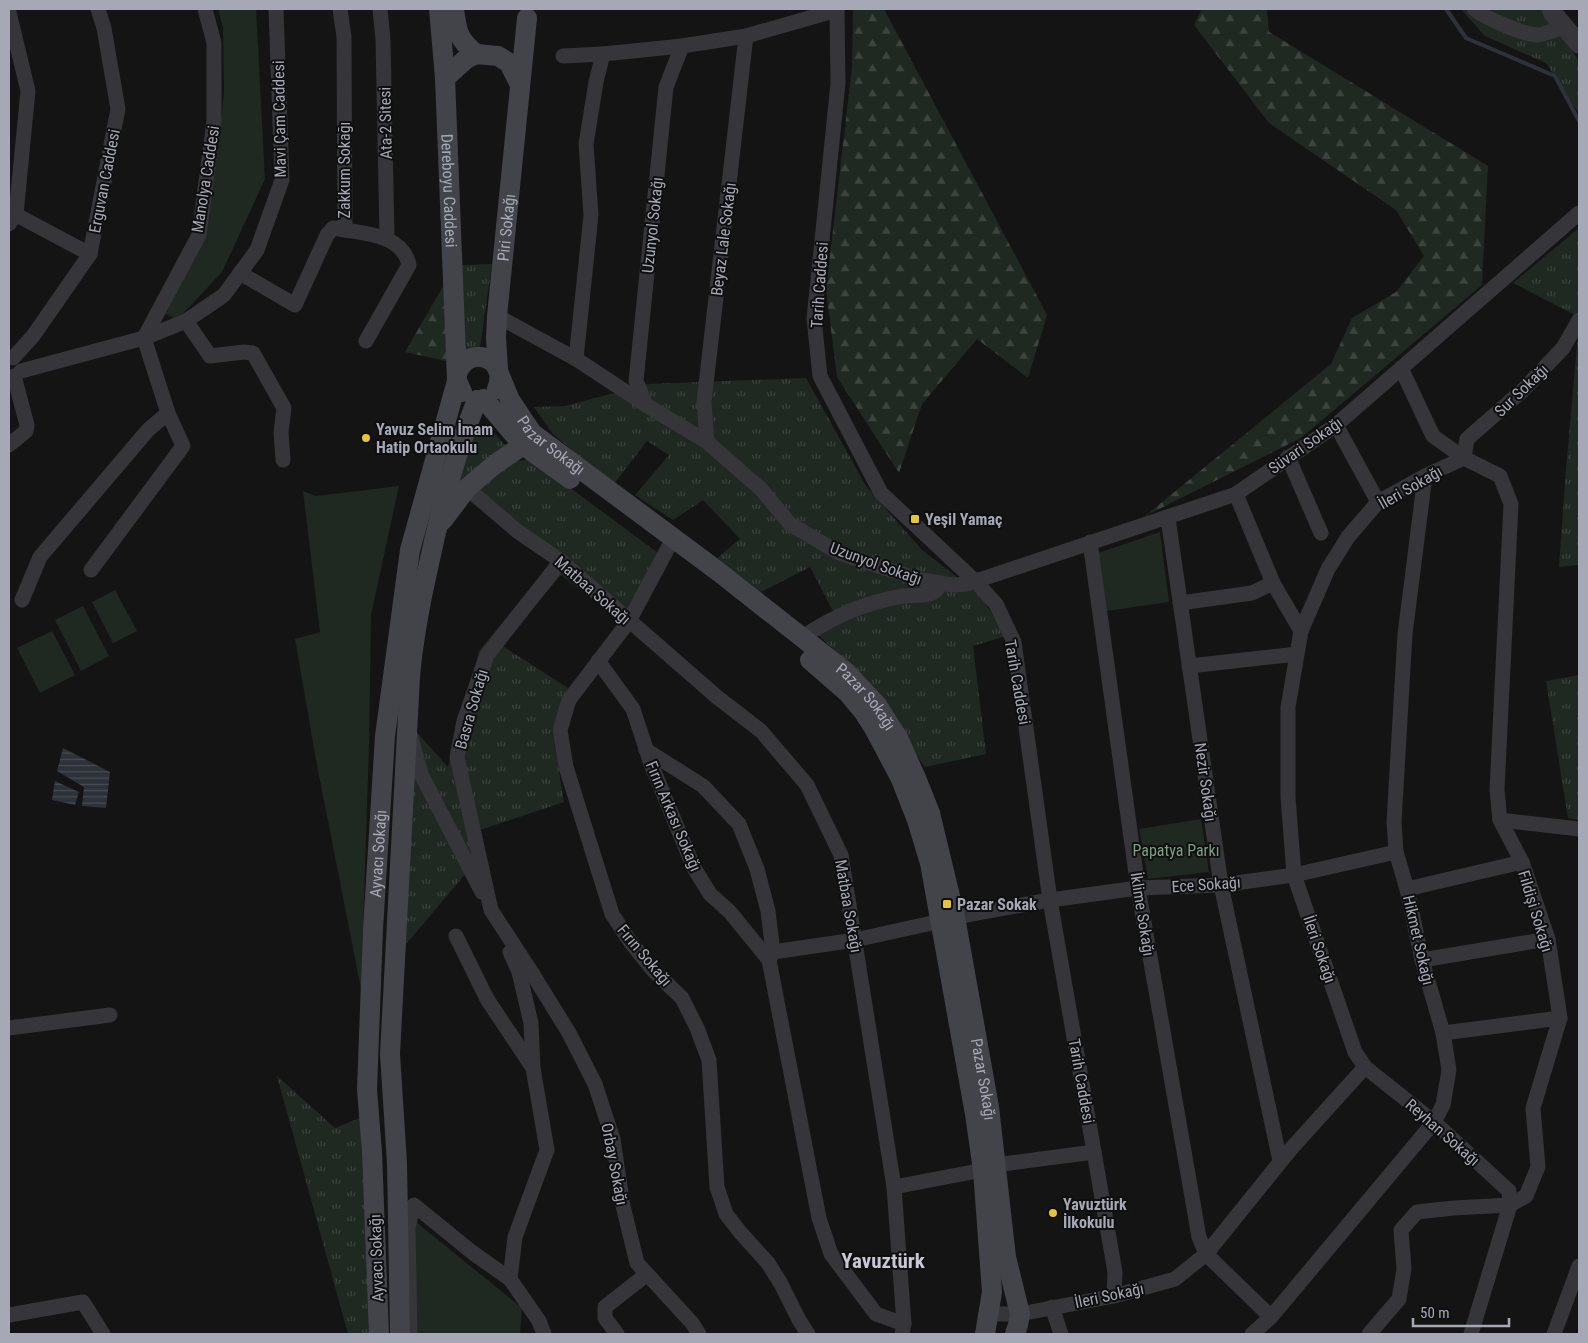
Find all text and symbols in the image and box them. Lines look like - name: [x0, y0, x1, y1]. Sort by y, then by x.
- street label: Mavi Çam Caddesi: [269, 60, 290, 178]
- street label: Ata-2 Sitesi: [375, 87, 396, 159]
- street label: Zakkum Sokağı: [335, 122, 354, 218]
- street label: Manolya Caddesi: [188, 124, 223, 234]
- street label: Erguvan Caddesi: [85, 128, 124, 235]
- street label: Dereboyu Caddesi: [437, 133, 461, 248]
- street label: Uzunyol Sokağı: [638, 176, 667, 274]
- street label: Beyaz Lale Sokağı: [707, 181, 740, 297]
- street label: Piri Sokağı: [494, 193, 519, 262]
- street label: Tarih Caddesi: [807, 241, 832, 329]
- street label: Sur Sokağı: [1490, 360, 1552, 421]
- street label: Pazar Sokağı: [513, 412, 588, 479]
- street label: Süvari Sokağı: [1265, 413, 1346, 478]
- place label: Yavuz Selim İmam Hatip Ortaokulu: [376, 420, 493, 457]
- marker: Yavuz Selim İmam Hatip Ortaokulu: [360, 432, 372, 444]
- street label: İleri Sokağı: [1375, 462, 1445, 513]
- place label: Yeşil Yamaç: [925, 510, 1002, 529]
- marker: Yeşil Yamaç: [909, 513, 921, 525]
- street label: Uzunyol Sokağı: [827, 538, 924, 589]
- street label: Matbaa Sokağı: [551, 552, 634, 628]
- street label: Tarih Caddesi: [1001, 638, 1034, 726]
- street label: Pazar Sokağı: [832, 659, 899, 734]
- street label: Basra Sokağı: [451, 667, 492, 751]
- street label: Nezir Sokağı: [1191, 741, 1220, 823]
- street label: Fırın Arkası Sokağı: [642, 758, 705, 874]
- street label: Ayvacı Sokağı: [366, 809, 390, 898]
- park label: Papatya Parkı: [1133, 841, 1219, 860]
- street label: Matbaa Sokağı: [831, 858, 866, 954]
- street label: Fildişi Sokağı: [1514, 868, 1557, 954]
- street label: İklime Sokağı: [1127, 871, 1159, 957]
- street label: Ece Sokağı: [1171, 873, 1241, 896]
- street label: Hikmet Sokağı: [1399, 893, 1438, 987]
- place label: Pazar Sokak: [957, 895, 1037, 914]
- marker: Pazar Sokak: [941, 898, 953, 910]
- street label: İleri Sokağı: [1299, 913, 1340, 985]
- street label: Fırın Sokağı: [613, 921, 676, 990]
- street label: Pazar Sokağı: [967, 1037, 999, 1121]
- street label: Tarih Caddesi: [1065, 1037, 1098, 1125]
- street label: Reyhan Sokağı: [1402, 1095, 1484, 1170]
- street label: Orbay Sokağı: [597, 1121, 632, 1207]
- place label: Yavuztürk İlkokulu: [1063, 1195, 1127, 1232]
- marker: Yavuztürk İlkokulu: [1047, 1207, 1059, 1219]
- street label: Ayvacı Sokağı: [365, 1214, 388, 1302]
- district label: Yavuztürk: [841, 1249, 926, 1273]
- street label: İleri Sokağı: [1073, 1279, 1145, 1312]
- scale bar: [1413, 1296, 1509, 1328]
- text: 50 m: [1420, 1304, 1450, 1322]

